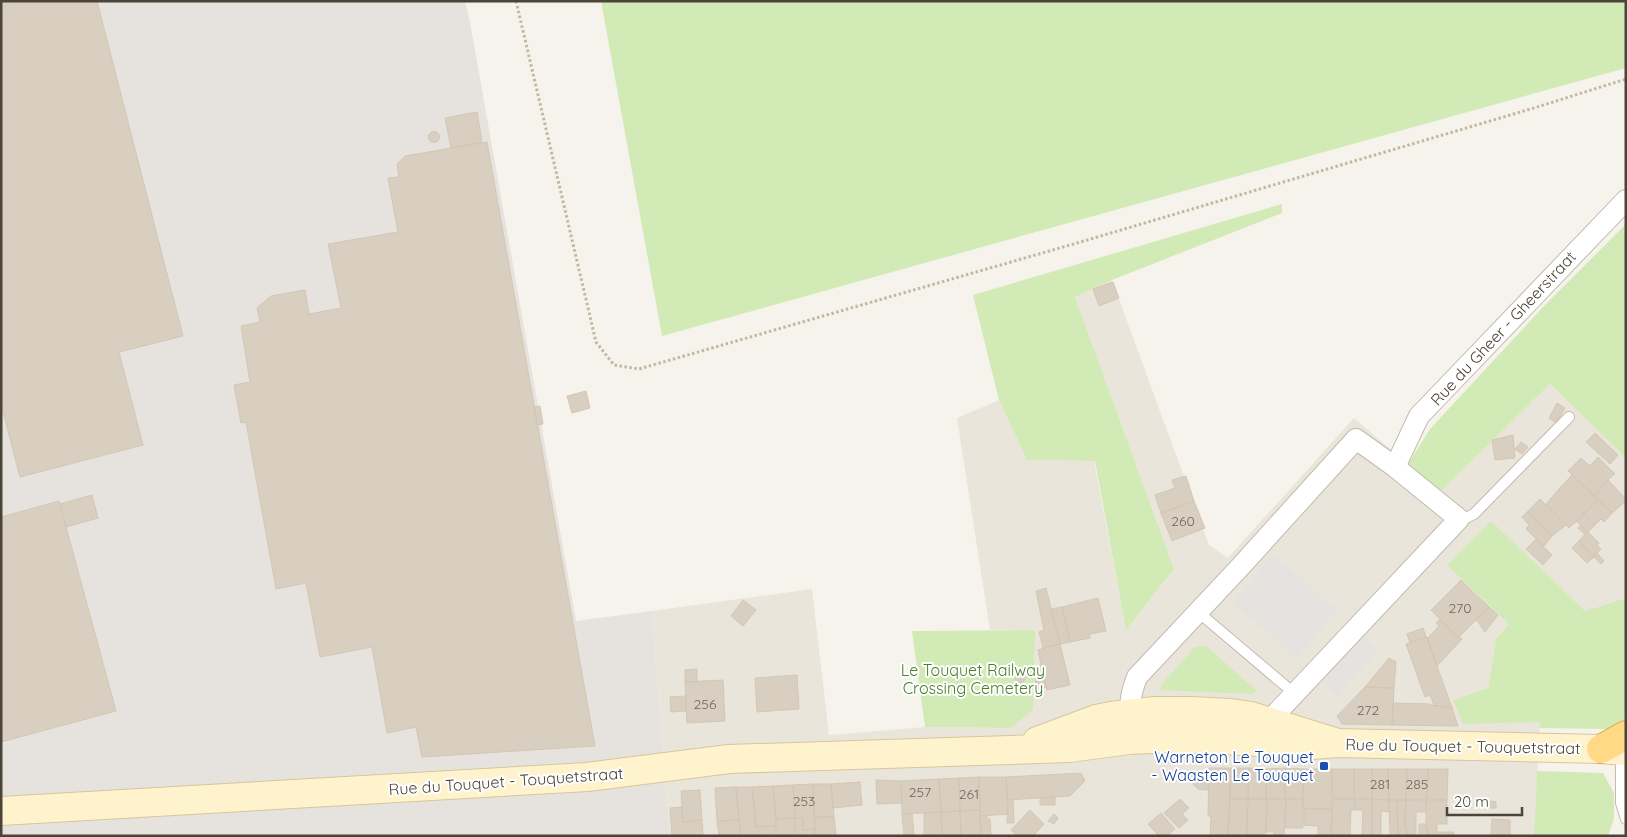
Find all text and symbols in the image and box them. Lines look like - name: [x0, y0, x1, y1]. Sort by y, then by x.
- street label: Rue du Gheer - Gheerstraat: [1426, 246, 1580, 410]
- house number: 260: [1171, 512, 1195, 530]
- house number: 270: [1448, 599, 1472, 617]
- park label: Le Touquet Railway Crossing Cemetery: [901, 660, 1045, 698]
- house number: 256: [694, 695, 717, 713]
- house number: 272: [1357, 701, 1379, 719]
- street label: Rue du Touquet - Touquetstraat: [1345, 734, 1581, 758]
- place label: Warneton Le Touquet - Waasten Le Touquet: [1151, 747, 1314, 785]
- marker: Warneton Le Touquet - Waasten Le Touquet: [1318, 760, 1330, 772]
- street label: Rue du Touquet - Touquetstraat: [388, 763, 624, 799]
- house number: 281: [1370, 775, 1390, 793]
- house number: 285: [1406, 775, 1428, 793]
- house number: 257: [909, 783, 931, 801]
- scale bar: [1447, 784, 1522, 816]
- house number: 261: [959, 785, 979, 803]
- house number: 253: [793, 792, 815, 810]
- text: 20 m: [1454, 792, 1489, 811]

